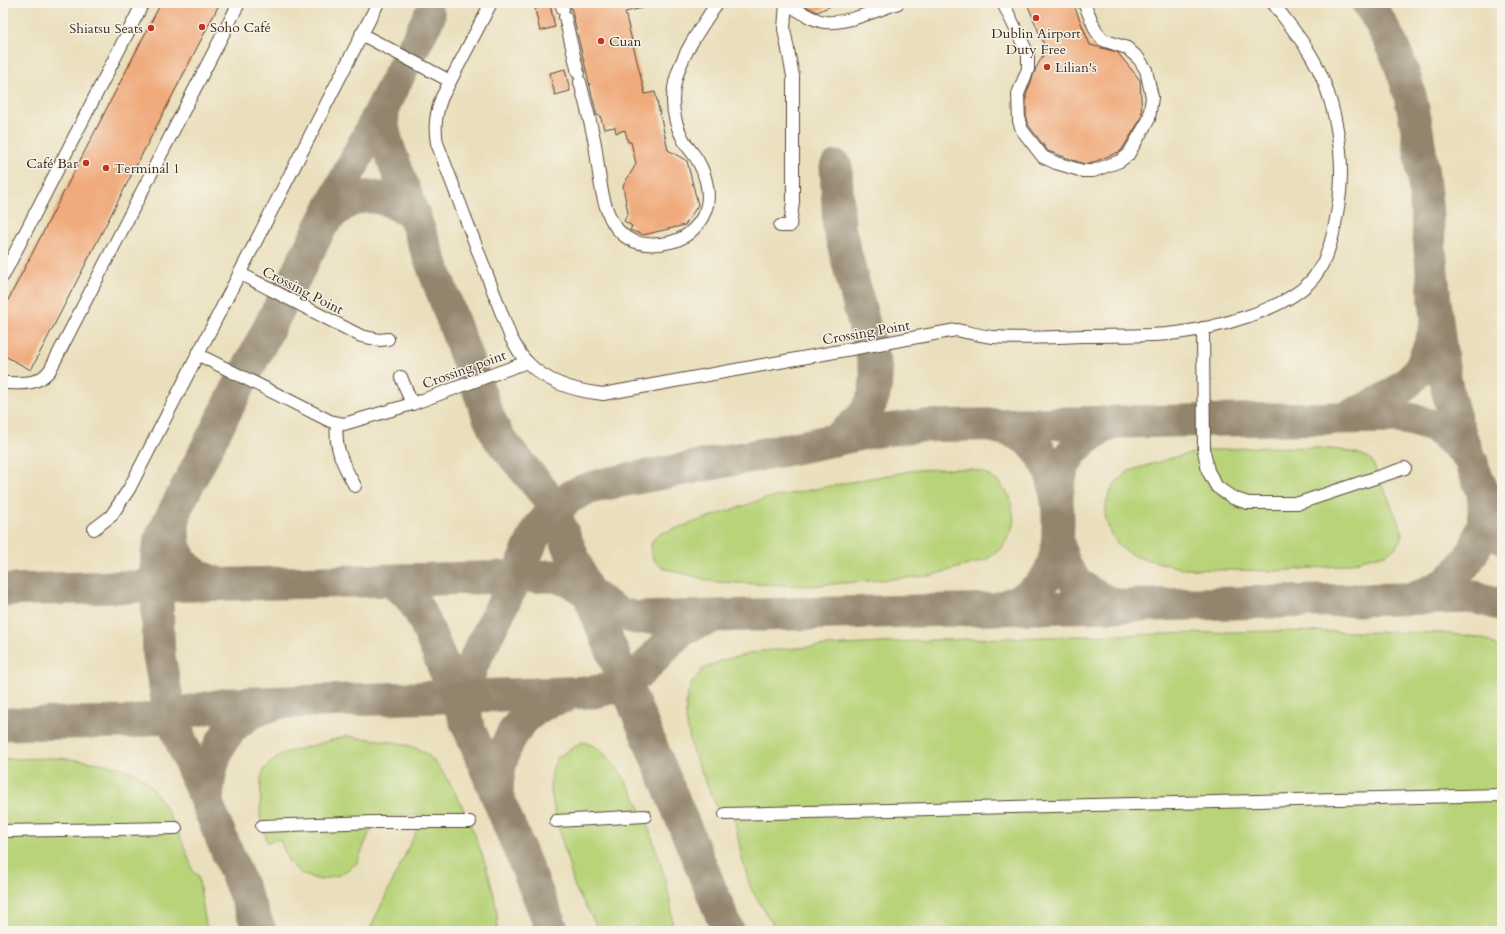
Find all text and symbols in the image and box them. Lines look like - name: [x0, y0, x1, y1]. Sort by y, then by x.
- marker: Dublin Airport Duty Free: [1031, 13, 1041, 23]
- place label: Soho Café: [210, 18, 271, 37]
- place label: Shiatsu Seats: [69, 19, 143, 38]
- marker: Soho Café: [197, 22, 207, 32]
- marker: Shiatsu Seats: [146, 23, 156, 33]
- place label: Dublin Airport Duty Free: [991, 24, 1081, 59]
- place label: Cuan: [609, 32, 641, 51]
- marker: Cuan: [596, 36, 606, 46]
- place label: Lilian's: [1055, 58, 1097, 77]
- marker: Lilian's: [1042, 62, 1052, 72]
- place label: Café Bar: [26, 154, 79, 173]
- marker: Café Bar: [81, 158, 91, 168]
- place label: Terminal 1: [114, 159, 180, 178]
- marker: Terminal 1: [101, 163, 111, 173]
- street label: Crossing Point: [259, 262, 347, 319]
- street label: Crossing Point: [821, 315, 912, 350]
- street label: Crossing point: [420, 345, 509, 393]

